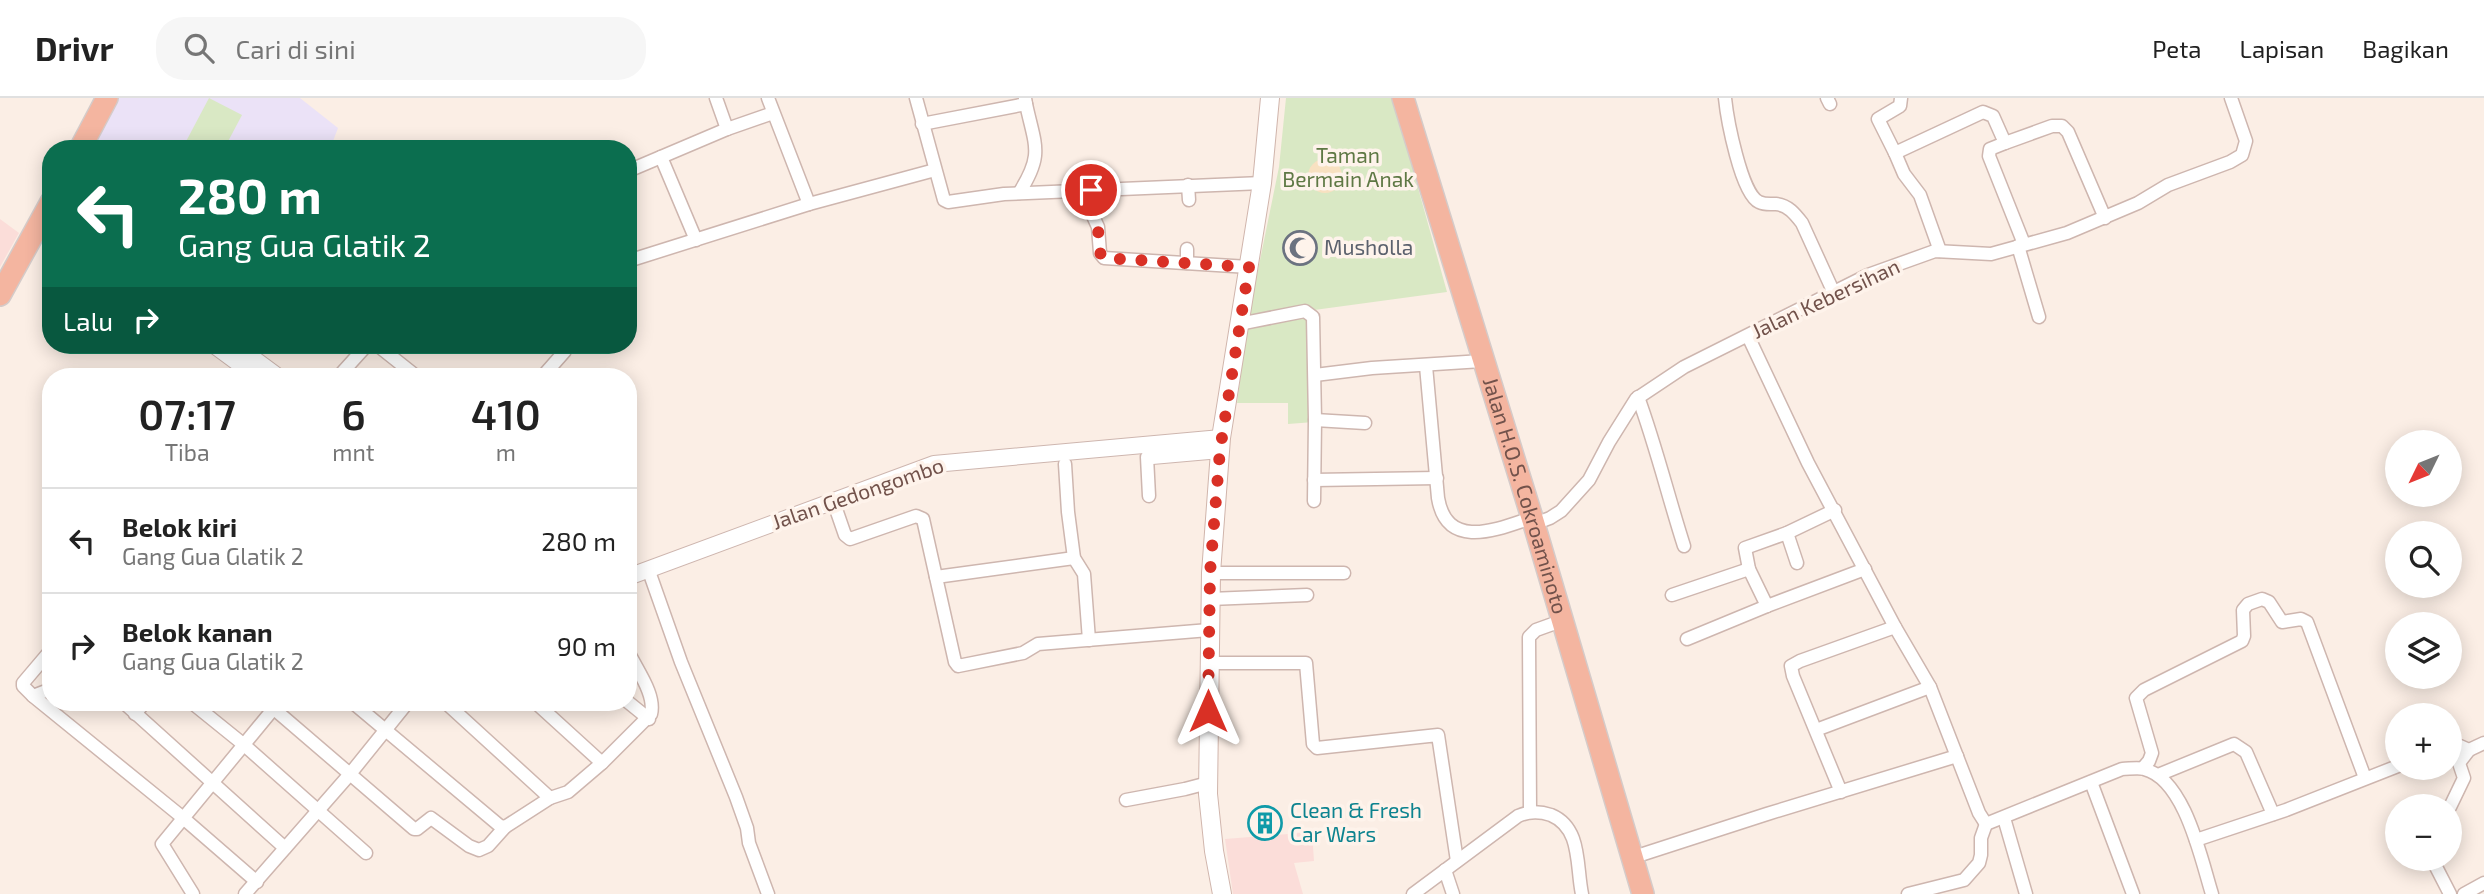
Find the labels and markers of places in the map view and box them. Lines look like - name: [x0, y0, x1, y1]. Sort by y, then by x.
- pin: [1061, 160, 1121, 220]
- mosque icon: Musholla: [1281, 229, 1319, 267]
- place label: Musholla: [1324, 234, 1413, 259]
- place label: Clean & Fresh Car Wars: [1290, 797, 1422, 846]
- building icon: Clean & Fresh Car Wars: [1246, 804, 1284, 842]

